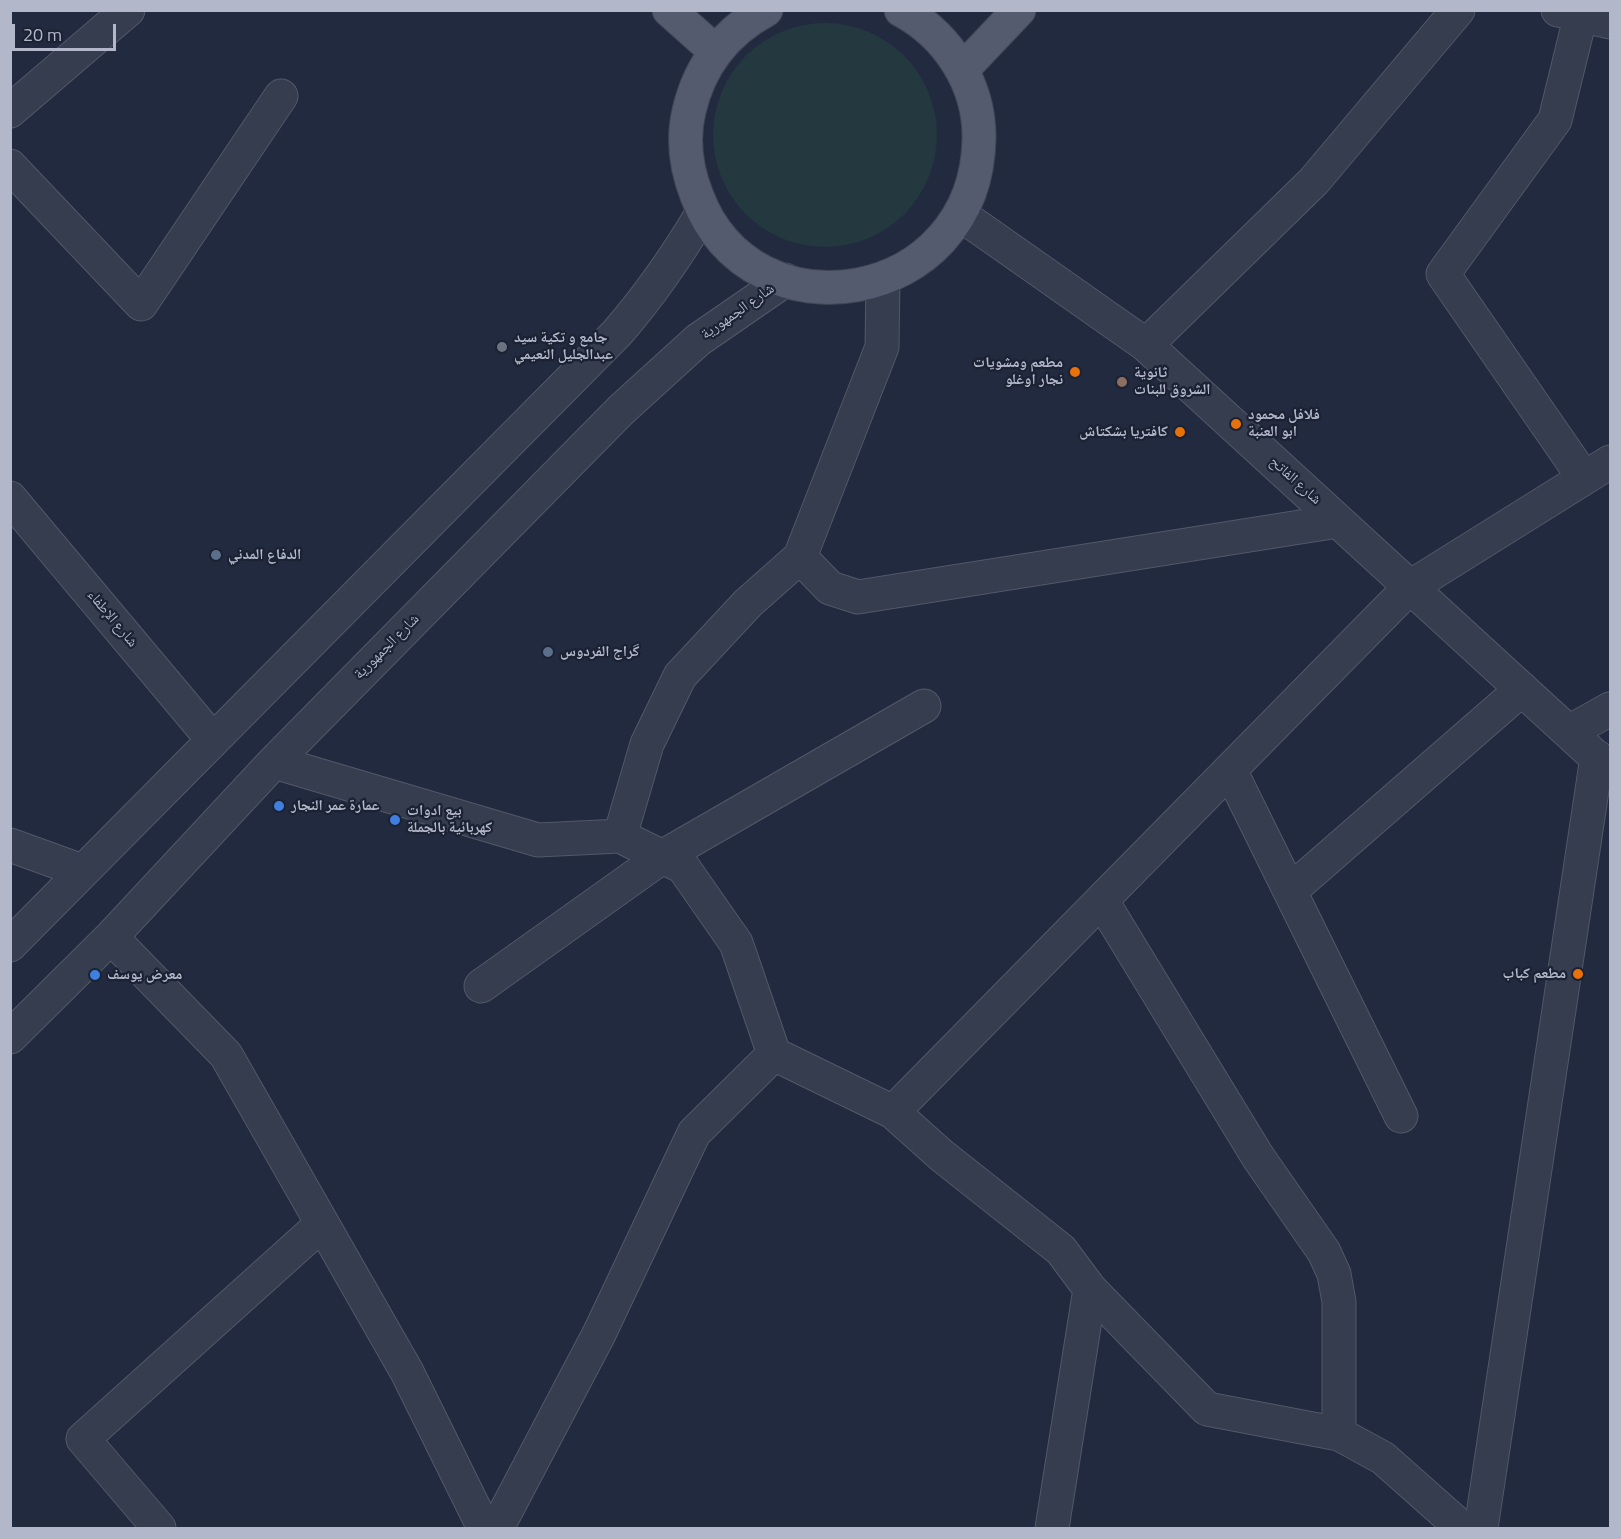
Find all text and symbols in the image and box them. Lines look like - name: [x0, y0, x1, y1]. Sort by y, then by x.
- scale bar: [15, 12, 118, 50]
- text: 20 m: [23, 21, 62, 48]
- street label: شارع الجمهورية: [698, 280, 778, 344]
- place label: جامع و تكية سيد عبدالجليل النعيمي: [514, 329, 613, 364]
- marker: جامع و تكية سيد عبدالجليل النعيمي: [495, 340, 509, 354]
- place label: مطعم ومشويات نجار اوغلو: [973, 354, 1063, 389]
- place label: ثانوية الشروق للبنات: [1134, 364, 1211, 399]
- marker: مطعم ومشويات نجار اوغلو: [1068, 365, 1082, 379]
- marker: ثانوية الشروق للبنات: [1115, 375, 1129, 389]
- place label: فلافل محمود ابو العنبة: [1248, 406, 1320, 441]
- marker: فلافل محمود ابو العنبة: [1229, 417, 1243, 431]
- place label: كافتريا بشكتاش: [1079, 423, 1168, 441]
- marker: كافتريا بشكتاش: [1173, 425, 1187, 439]
- street label: شارع الفاتح: [1265, 453, 1325, 509]
- place label: الدفاع المدني: [228, 546, 301, 564]
- marker: الدفاع المدني: [209, 548, 223, 562]
- street label: شارع الإطفاء: [83, 587, 141, 651]
- street label: شارع الجمهورية: [351, 611, 423, 683]
- place label: گراج الفردوس: [560, 643, 639, 661]
- marker: گراج الفردوس: [541, 645, 555, 659]
- place label: عمارة عمر النجار: [291, 797, 379, 815]
- marker: عمارة عمر النجار: [272, 799, 286, 813]
- place label: بيع ادوات كهربائية بالجملة: [407, 802, 492, 837]
- marker: بيع ادوات كهربائية بالجملة: [388, 813, 402, 827]
- place label: مطعم كباب: [1503, 965, 1566, 983]
- place label: معرض يوسف: [107, 966, 182, 984]
- marker: مطعم كباب: [1571, 967, 1585, 981]
- marker: معرض يوسف: [88, 968, 102, 982]

